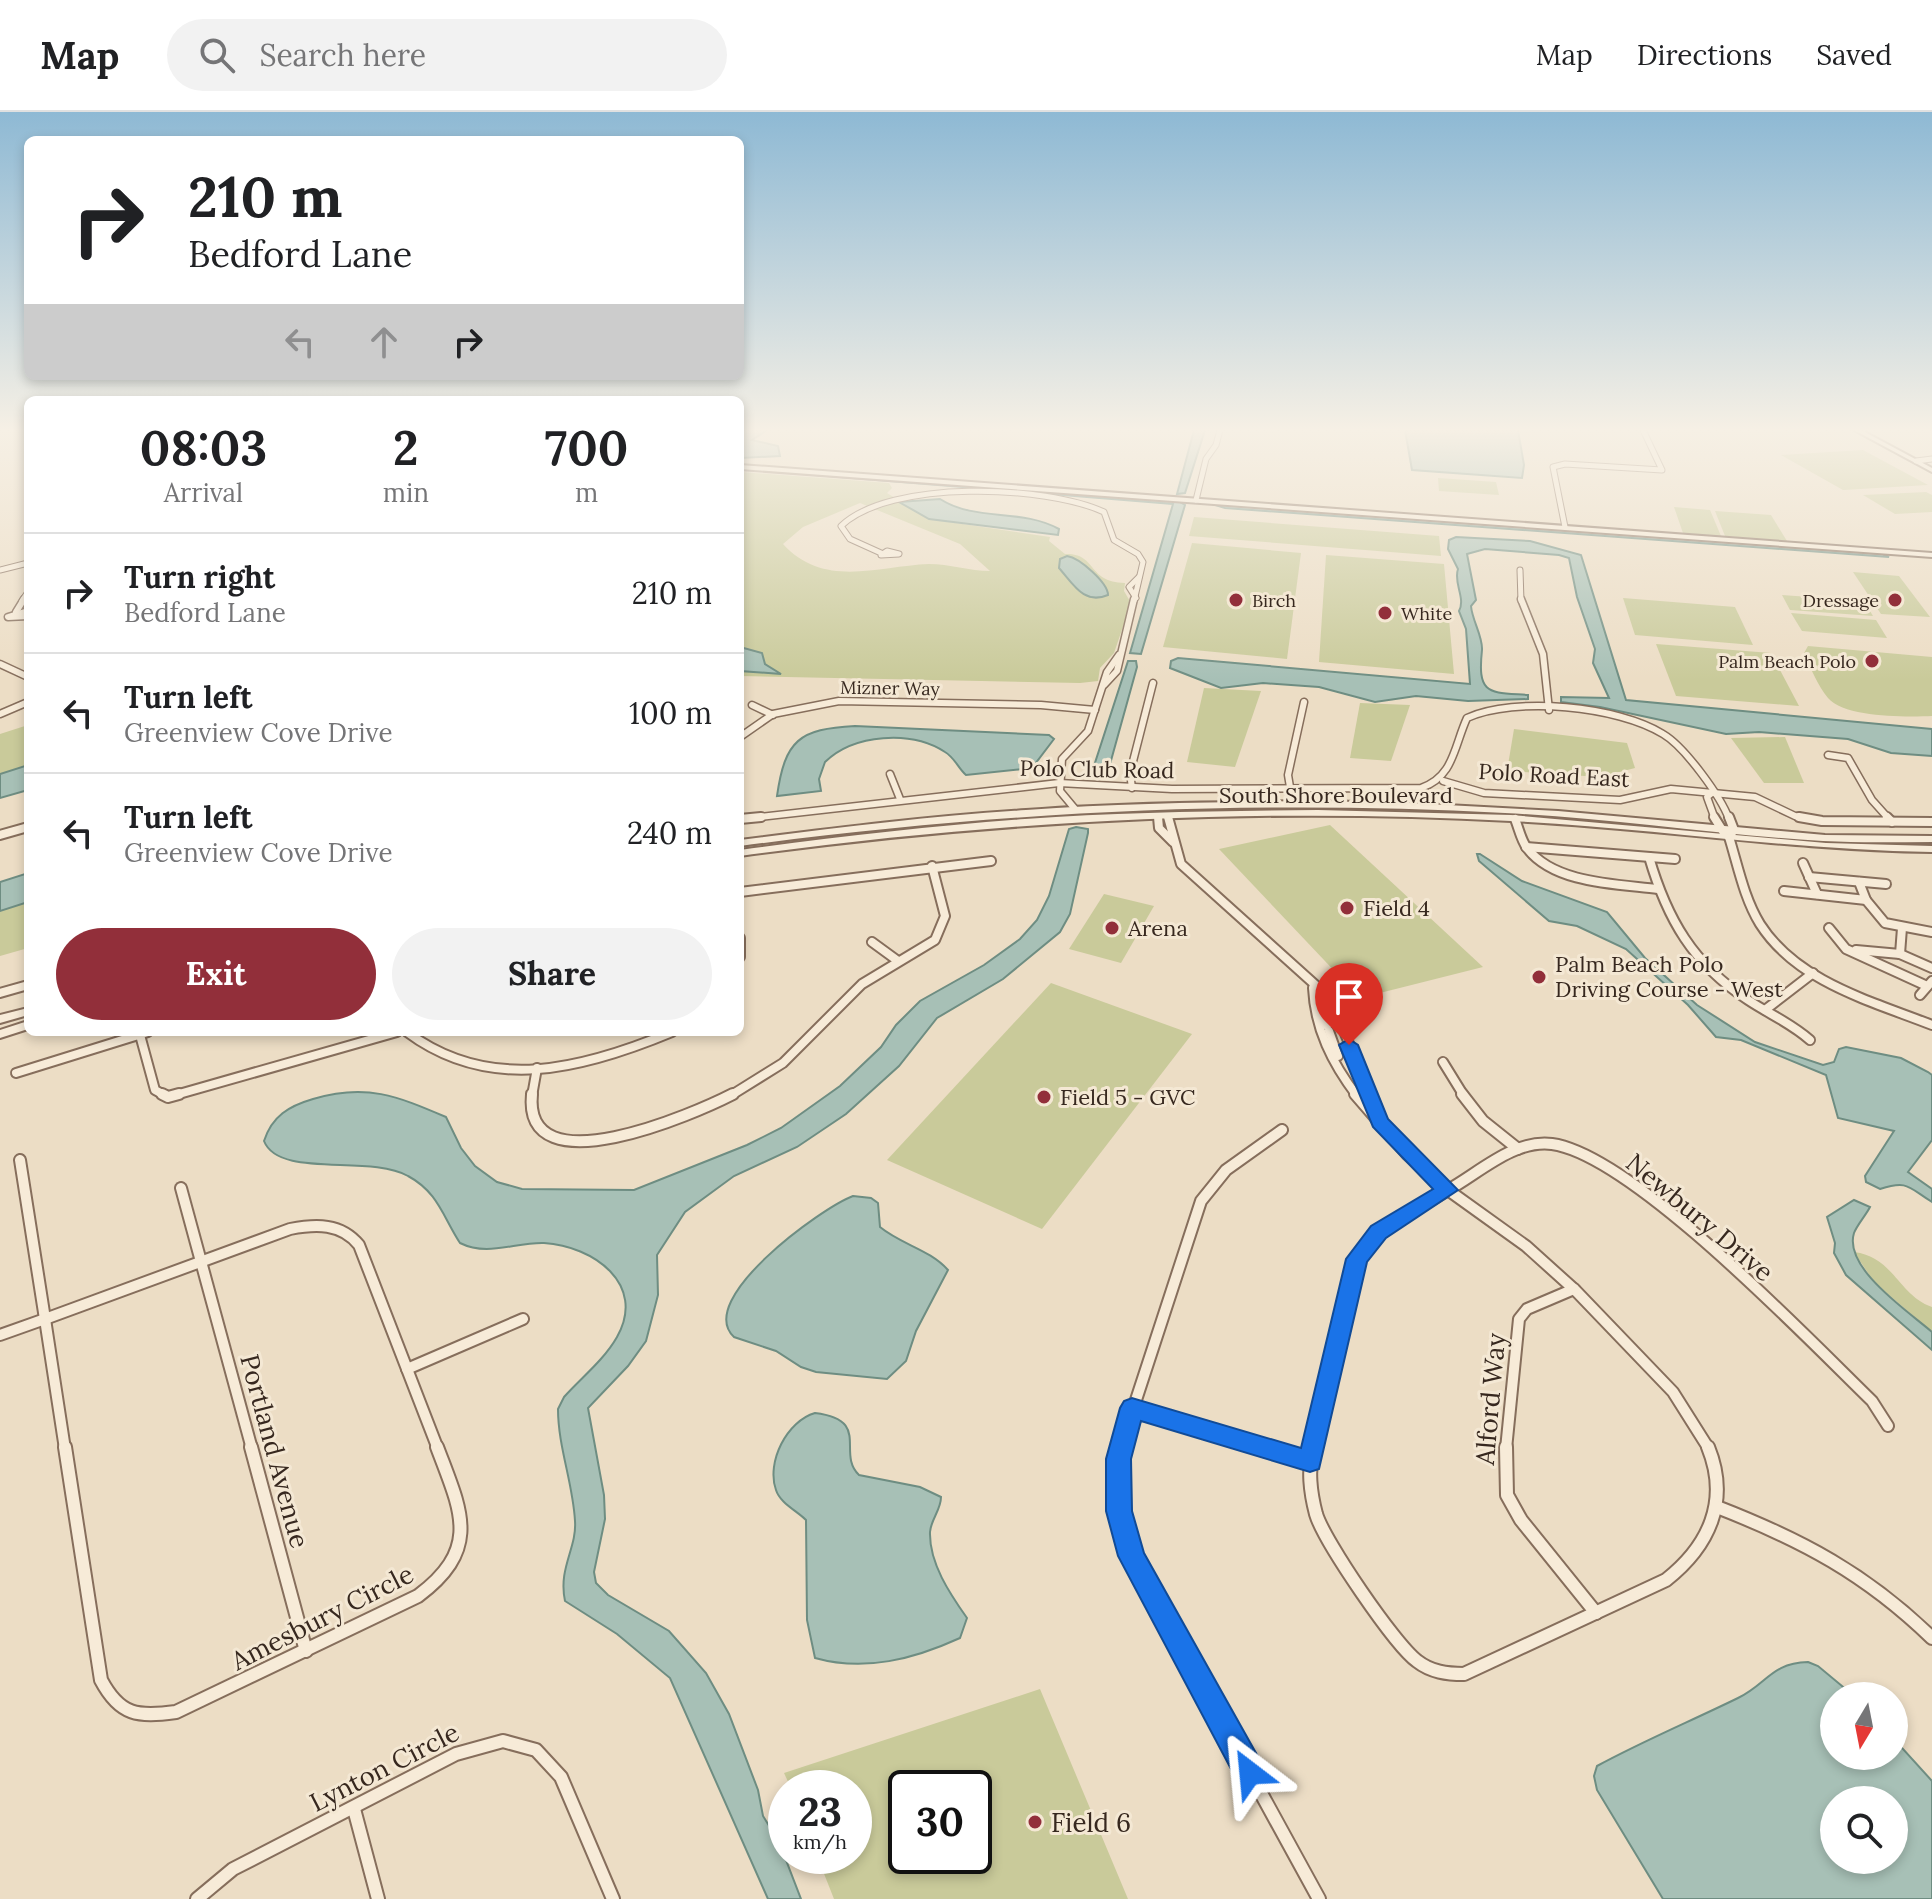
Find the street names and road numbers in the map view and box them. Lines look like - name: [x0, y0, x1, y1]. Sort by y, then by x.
- street label: Mizner Way: [840, 676, 941, 700]
- street label: Polo Club Road: [1019, 754, 1175, 784]
- street label: Polo Road East: [1478, 757, 1631, 793]
- street label: South Shore Boulevard: [1219, 781, 1453, 809]
- street label: Newbury Drive: [1620, 1146, 1780, 1288]
- street label: Alford Way: [1468, 1331, 1512, 1467]
- street label: Portland Avenue: [233, 1351, 317, 1551]
- street label: Amesbury Circle: [224, 1557, 419, 1678]
- street label: Lynton Circle: [304, 1715, 464, 1819]

